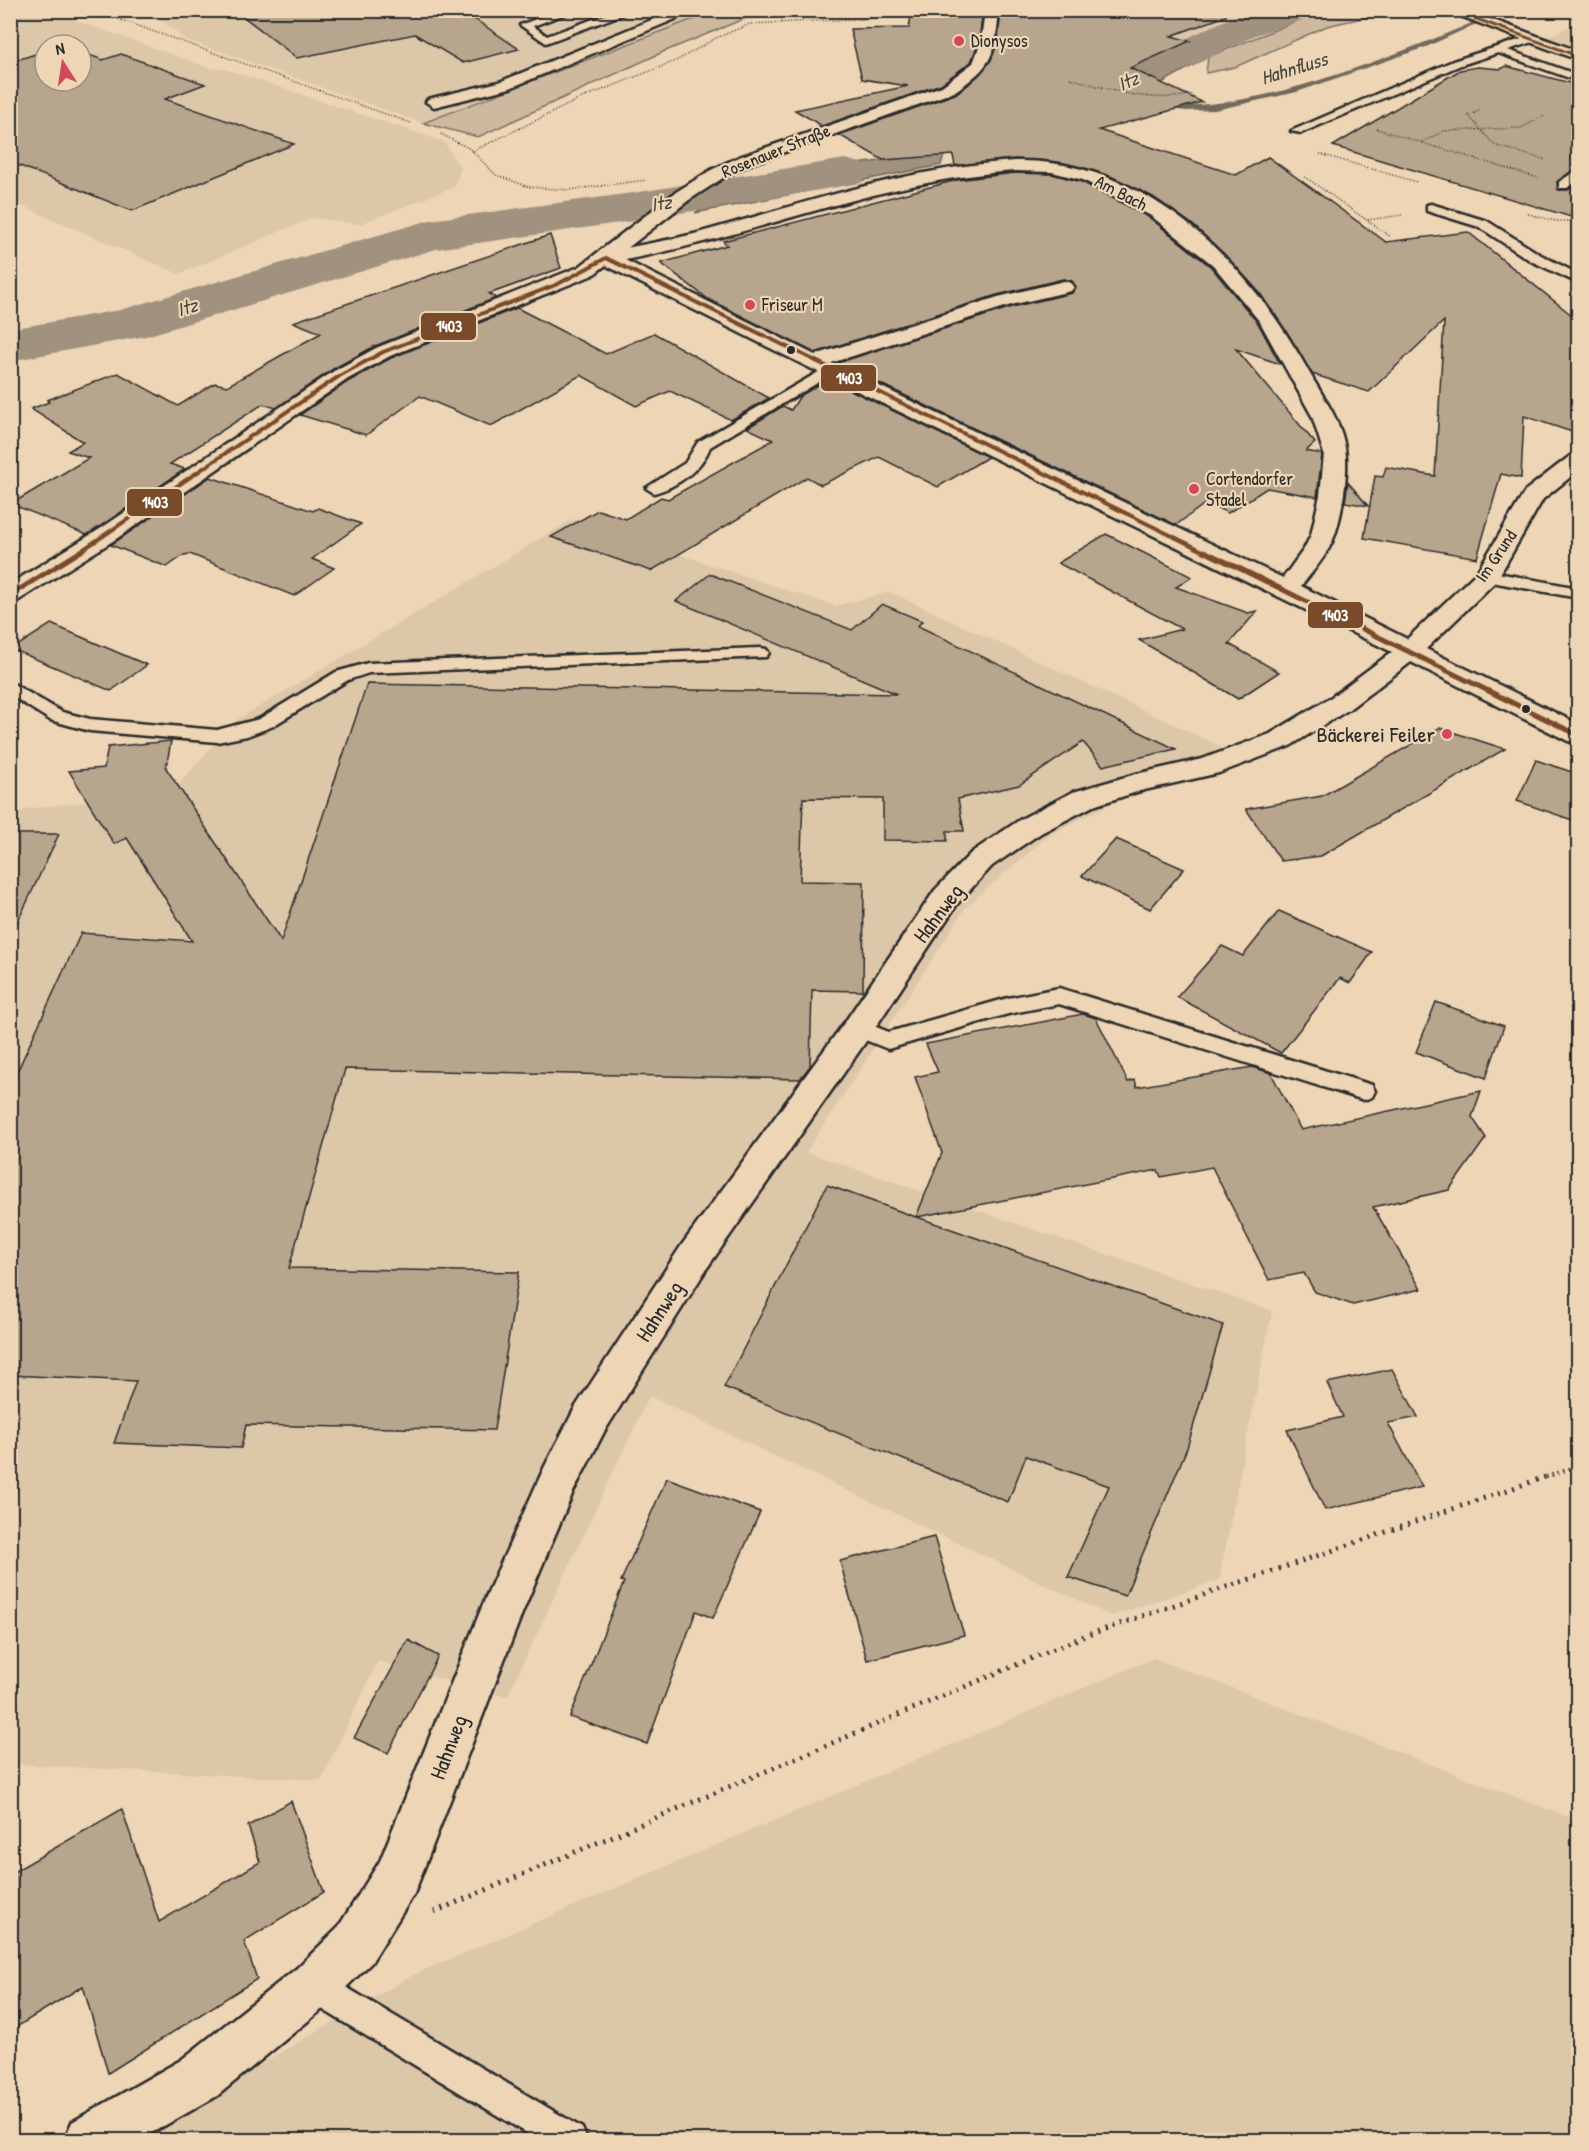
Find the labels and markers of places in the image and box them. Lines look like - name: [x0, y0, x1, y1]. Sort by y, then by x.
- place label: Dionysos: [971, 28, 1028, 53]
- marker: Dionysos: [952, 34, 966, 48]
- place label: Friseur M: [761, 292, 823, 317]
- marker: Friseur M: [743, 298, 757, 312]
- unlabelled marker: [785, 344, 797, 356]
- place label: Cortendorfer Stadel: [1206, 466, 1293, 512]
- marker: Cortendorfer Stadel: [1187, 482, 1201, 496]
- unlabelled marker: [1520, 703, 1532, 715]
- place label: Bäckerei Feiler: [1317, 719, 1436, 749]
- marker: Bäckerei Feiler: [1440, 727, 1454, 741]

